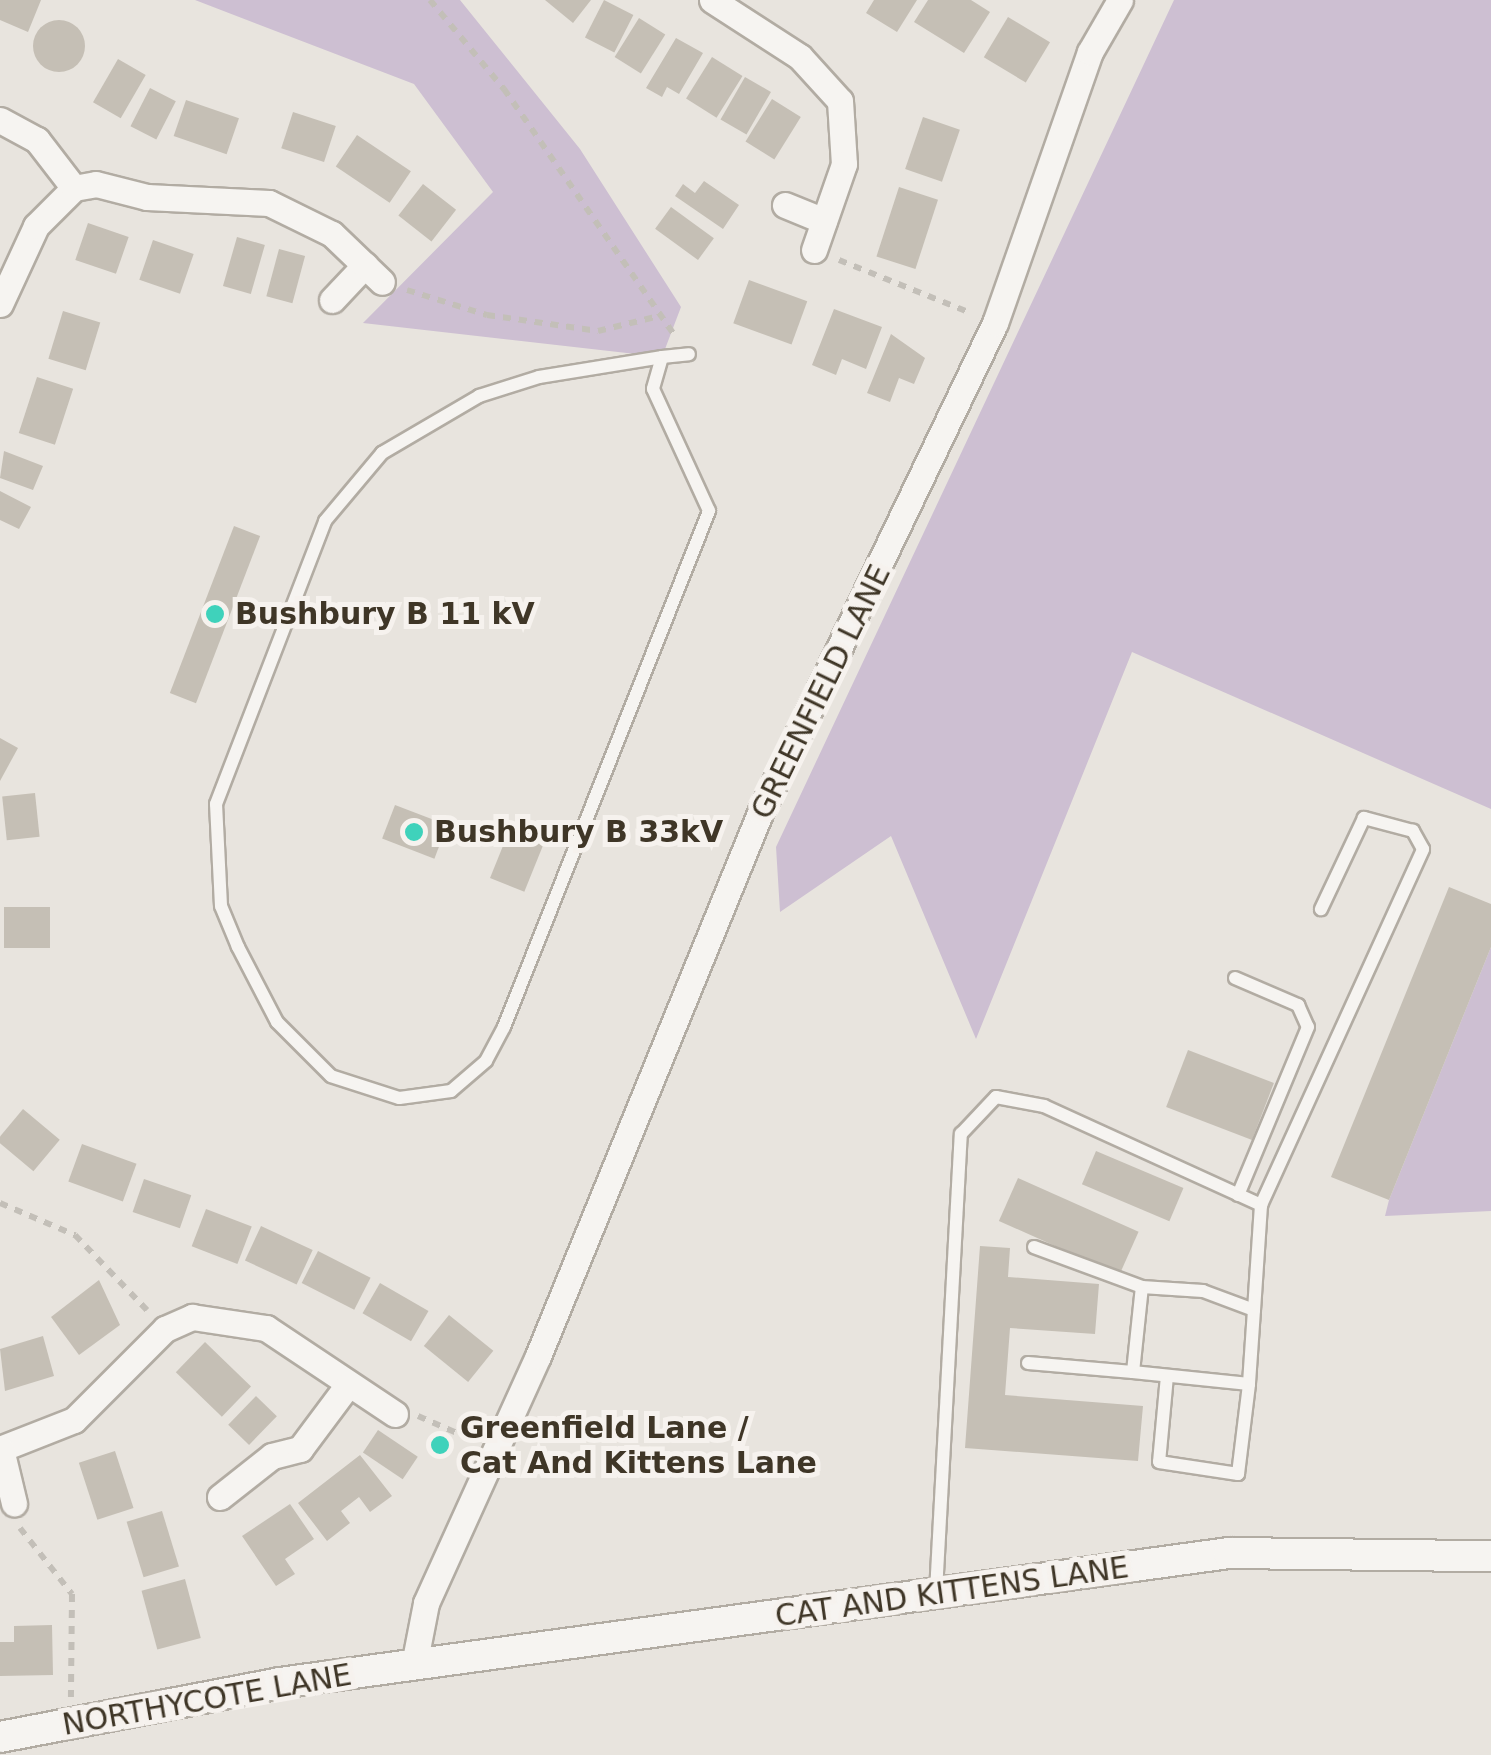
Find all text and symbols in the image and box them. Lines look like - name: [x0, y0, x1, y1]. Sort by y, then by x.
- street label: GREENFIELD LANE: [744, 559, 898, 825]
- place label: Bushbury B 11 kV: [235, 596, 535, 632]
- marker: Bushbury B 11 kV: [204, 603, 226, 625]
- place label: Bushbury B 33kV: [434, 814, 723, 850]
- marker: Bushbury B 33kV: [403, 821, 425, 843]
- place label: Greenfield Lane / Cat And Kittens Lane: [460, 1410, 817, 1480]
- marker: Greenfield Lane / Cat And Kittens Lane: [429, 1434, 451, 1456]
- street label: CAT AND KITTENS LANE: [773, 1549, 1131, 1635]
- street label: NORTHYCOTE LANE: [60, 1657, 354, 1743]

